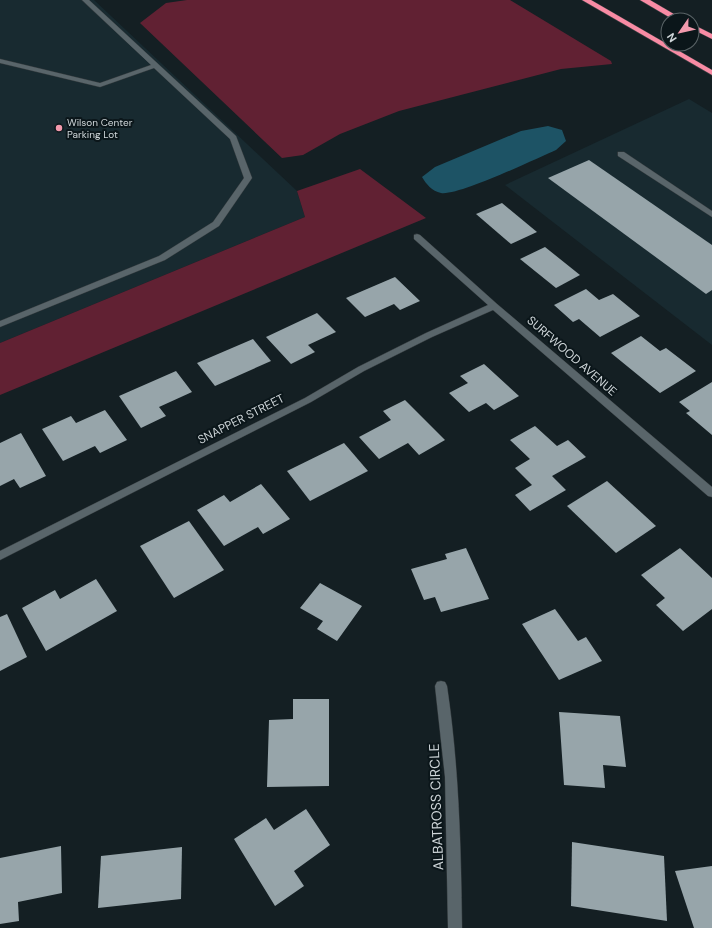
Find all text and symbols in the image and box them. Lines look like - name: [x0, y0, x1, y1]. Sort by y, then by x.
- north arrow: [660, 12, 700, 52]
- text: N: [664, 30, 680, 45]
- place label: Wilson Center Parking Lot: [67, 116, 133, 141]
- marker: Wilson Center Parking Lot: [54, 123, 64, 133]
- street label: SURFWOOD AVENUE: [524, 312, 621, 400]
- street label: SNAPPER STREET: [195, 390, 287, 448]
- street label: ALBATROSS CIRCLE: [425, 743, 447, 871]

